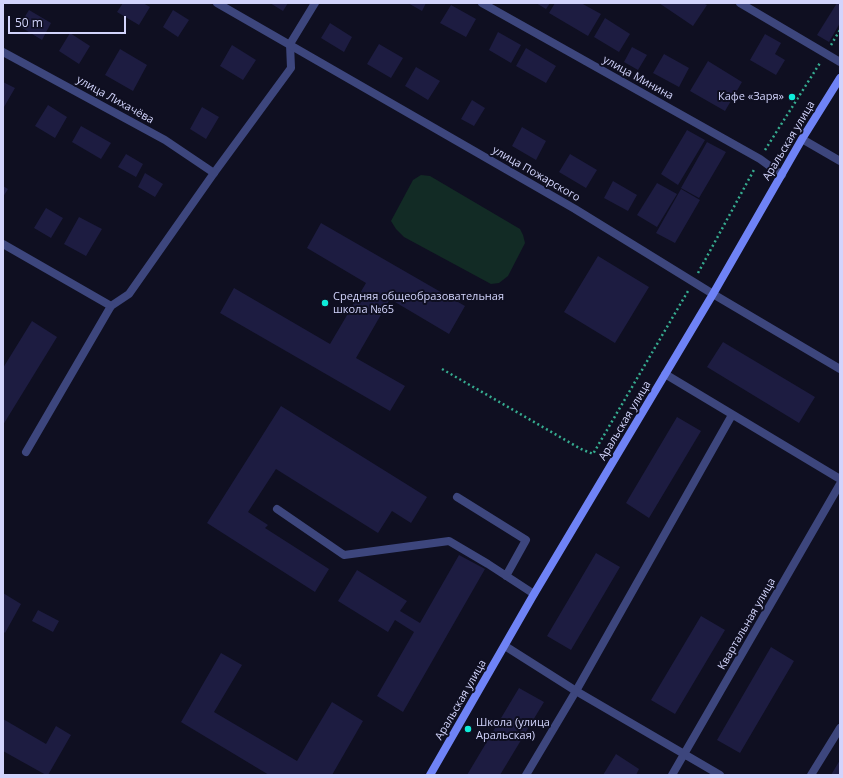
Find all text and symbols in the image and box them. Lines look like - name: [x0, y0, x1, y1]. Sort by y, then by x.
- scale bar: [10, 8, 128, 34]
- text: 50 m: [15, 14, 43, 31]
- street label: улица Минина: [600, 53, 676, 103]
- street label: улица Лихачёва: [74, 73, 156, 127]
- place label: Кафе «Заря»: [718, 90, 784, 104]
- marker: Кафе «Заря»: [787, 92, 797, 102]
- street label: Аральская улица: [760, 99, 818, 183]
- street label: улица Пожарского: [490, 144, 582, 204]
- place label: Средняя общеобразовательная школа №65: [333, 290, 504, 316]
- marker: Средняя общеобразовательная школа №65: [320, 298, 330, 308]
- street label: Аральская улица: [596, 379, 654, 463]
- street label: Квартальная улица: [715, 576, 779, 672]
- street label: Аральская улица: [433, 658, 489, 742]
- place label: Школа (улица Аральская): [476, 716, 550, 742]
- marker: Школа (улица Аральская): [463, 724, 473, 734]

